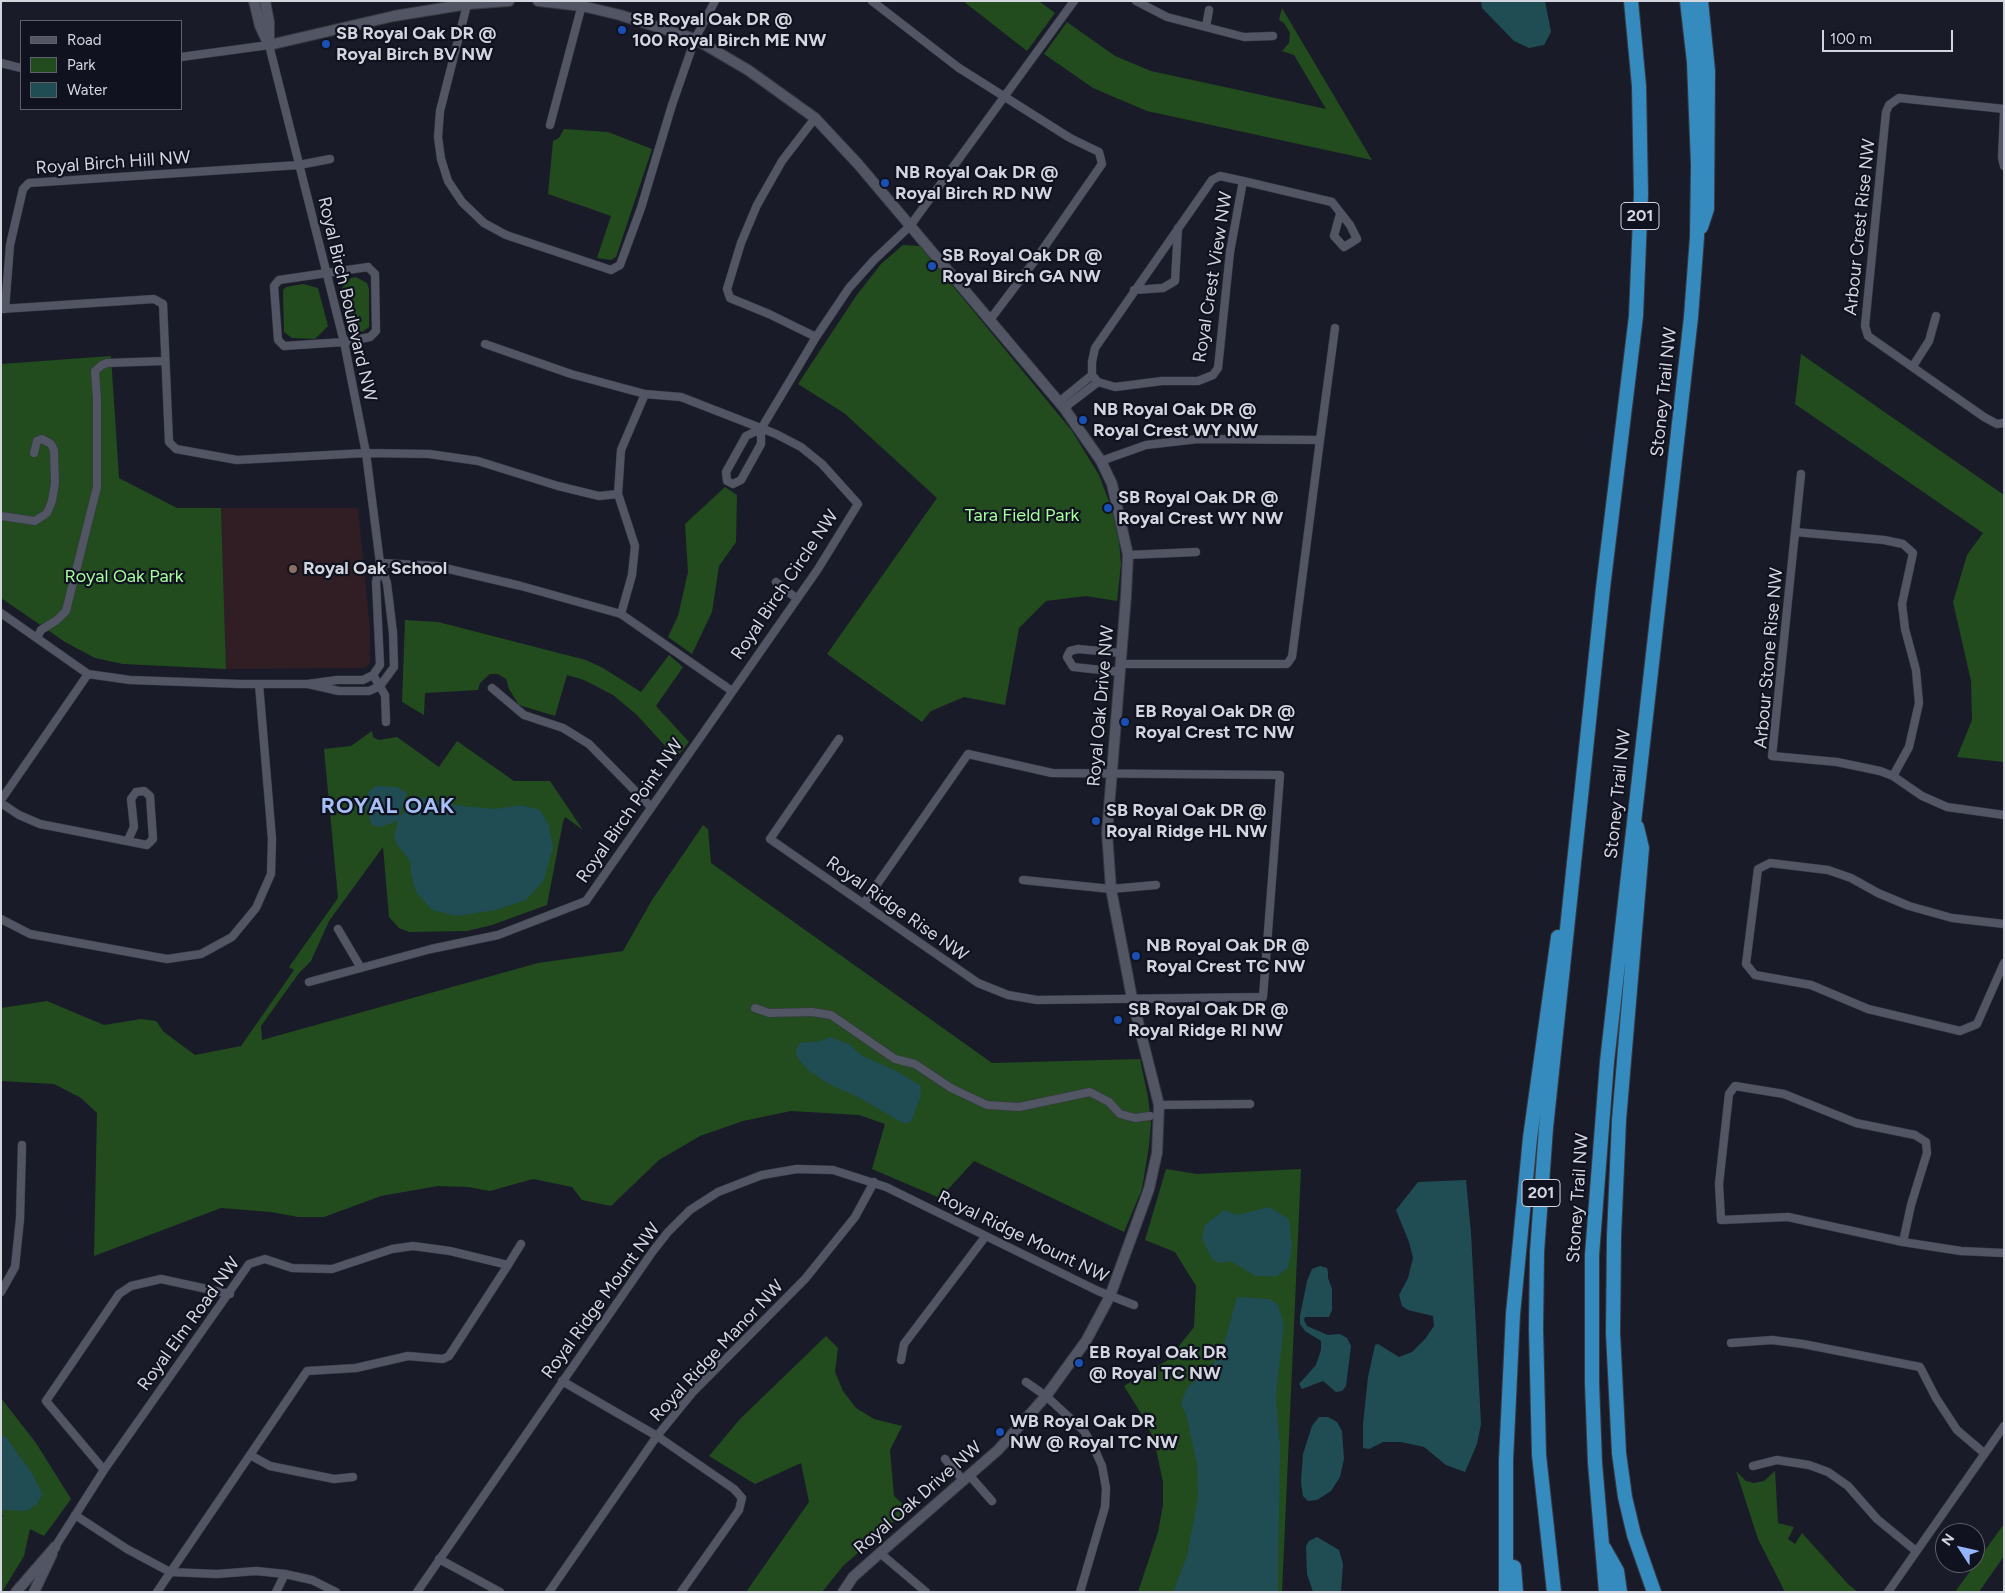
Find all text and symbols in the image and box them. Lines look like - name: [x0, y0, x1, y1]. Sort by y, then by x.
- place label: SB Royal Oak DR @ 100 Royal Birch ME NW: [632, 9, 826, 52]
- legend: [20, 20, 182, 110]
- scale bar: [1825, 20, 1956, 52]
- place label: SB Royal Oak DR @ Royal Birch BV NW: [336, 23, 496, 66]
- marker: SB Royal Oak DR @ 100 Royal Birch ME NW: [616, 24, 628, 36]
- text: 100 m: [1830, 30, 1872, 48]
- text: Road: [67, 31, 102, 49]
- marker: SB Royal Oak DR @ Royal Birch BV NW: [320, 38, 332, 50]
- text: Park: [67, 56, 96, 74]
- text: Water: [67, 81, 107, 99]
- street label: Arbour Crest Rise NW: [1840, 138, 1880, 316]
- street label: Royal Birch Hill NW: [35, 147, 191, 179]
- place label: NB Royal Oak DR @ Royal Birch RD NW: [895, 162, 1058, 204]
- marker: NB Royal Oak DR @ Royal Birch RD NW: [879, 177, 891, 189]
- street label: Royal Crest View NW: [1189, 190, 1237, 364]
- street label: Royal Birch Boulevard NW: [313, 195, 381, 403]
- road number: 201: [1621, 202, 1659, 230]
- place label: SB Royal Oak DR @ Royal Birch GA NW: [942, 245, 1102, 288]
- marker: SB Royal Oak DR @ Royal Birch GA NW: [926, 260, 938, 272]
- street label: Stoney Trail NW: [1646, 326, 1682, 458]
- place label: NB Royal Oak DR @ Royal Crest WY NW: [1093, 399, 1258, 442]
- marker: NB Royal Oak DR @ Royal Crest WY NW: [1077, 414, 1089, 426]
- place label: SB Royal Oak DR @ Royal Crest WY NW: [1118, 487, 1283, 530]
- marker: SB Royal Oak DR @ Royal Crest WY NW: [1102, 502, 1114, 514]
- park label: Tara Field Park: [965, 505, 1079, 527]
- street label: Royal Birch Circle NW: [727, 506, 843, 664]
- place label: Royal Oak School: [303, 558, 447, 580]
- marker: Royal Oak School: [287, 563, 299, 575]
- park label: Royal Oak Park: [65, 566, 183, 588]
- street label: Arbour Stone Rise NW: [1750, 567, 1788, 749]
- street label: Royal Oak Drive NW: [1083, 624, 1119, 788]
- place label: EB Royal Oak DR @ Royal Crest TC NW: [1135, 701, 1295, 744]
- marker: EB Royal Oak DR @ Royal Crest TC NW: [1119, 716, 1131, 728]
- street label: Stoney Trail NW: [1600, 728, 1636, 860]
- street label: Royal Birch Point NW: [572, 735, 688, 887]
- district label: ROYAL OAK: [320, 794, 456, 820]
- place label: SB Royal Oak DR @ Royal Ridge HL NW: [1106, 800, 1267, 842]
- marker: SB Royal Oak DR @ Royal Ridge HL NW: [1090, 815, 1102, 827]
- street label: Royal Ridge Rise NW: [822, 852, 972, 966]
- place label: NB Royal Oak DR @ Royal Crest TC NW: [1146, 935, 1309, 978]
- marker: NB Royal Oak DR @ Royal Crest TC NW: [1130, 950, 1142, 962]
- place label: SB Royal Oak DR @ Royal Ridge RI NW: [1128, 999, 1288, 1042]
- marker: SB Royal Oak DR @ Royal Ridge RI NW: [1112, 1014, 1124, 1026]
- street label: Stoney Trail NW: [1563, 1132, 1593, 1264]
- road number: 201: [1522, 1180, 1560, 1206]
- street label: Royal Ridge Mount NW: [934, 1186, 1112, 1288]
- street label: Royal Ridge Mount NW: [537, 1219, 665, 1383]
- street label: Royal Elm Road NW: [133, 1253, 245, 1395]
- street label: Royal Ridge Manor NW: [646, 1276, 788, 1426]
- place label: EB Royal Oak DR @ Royal TC NW: [1089, 1342, 1227, 1385]
- marker: EB Royal Oak DR @ Royal TC NW: [1073, 1357, 1085, 1369]
- place label: WB Royal Oak DR NW @ Royal TC NW: [1010, 1411, 1178, 1454]
- marker: WB Royal Oak DR NW @ Royal TC NW: [994, 1426, 1006, 1438]
- street label: Royal Oak Drive NW: [850, 1437, 986, 1559]
- north arrow: [1935, 1523, 1985, 1573]
- text: N: [1938, 1530, 1958, 1549]

